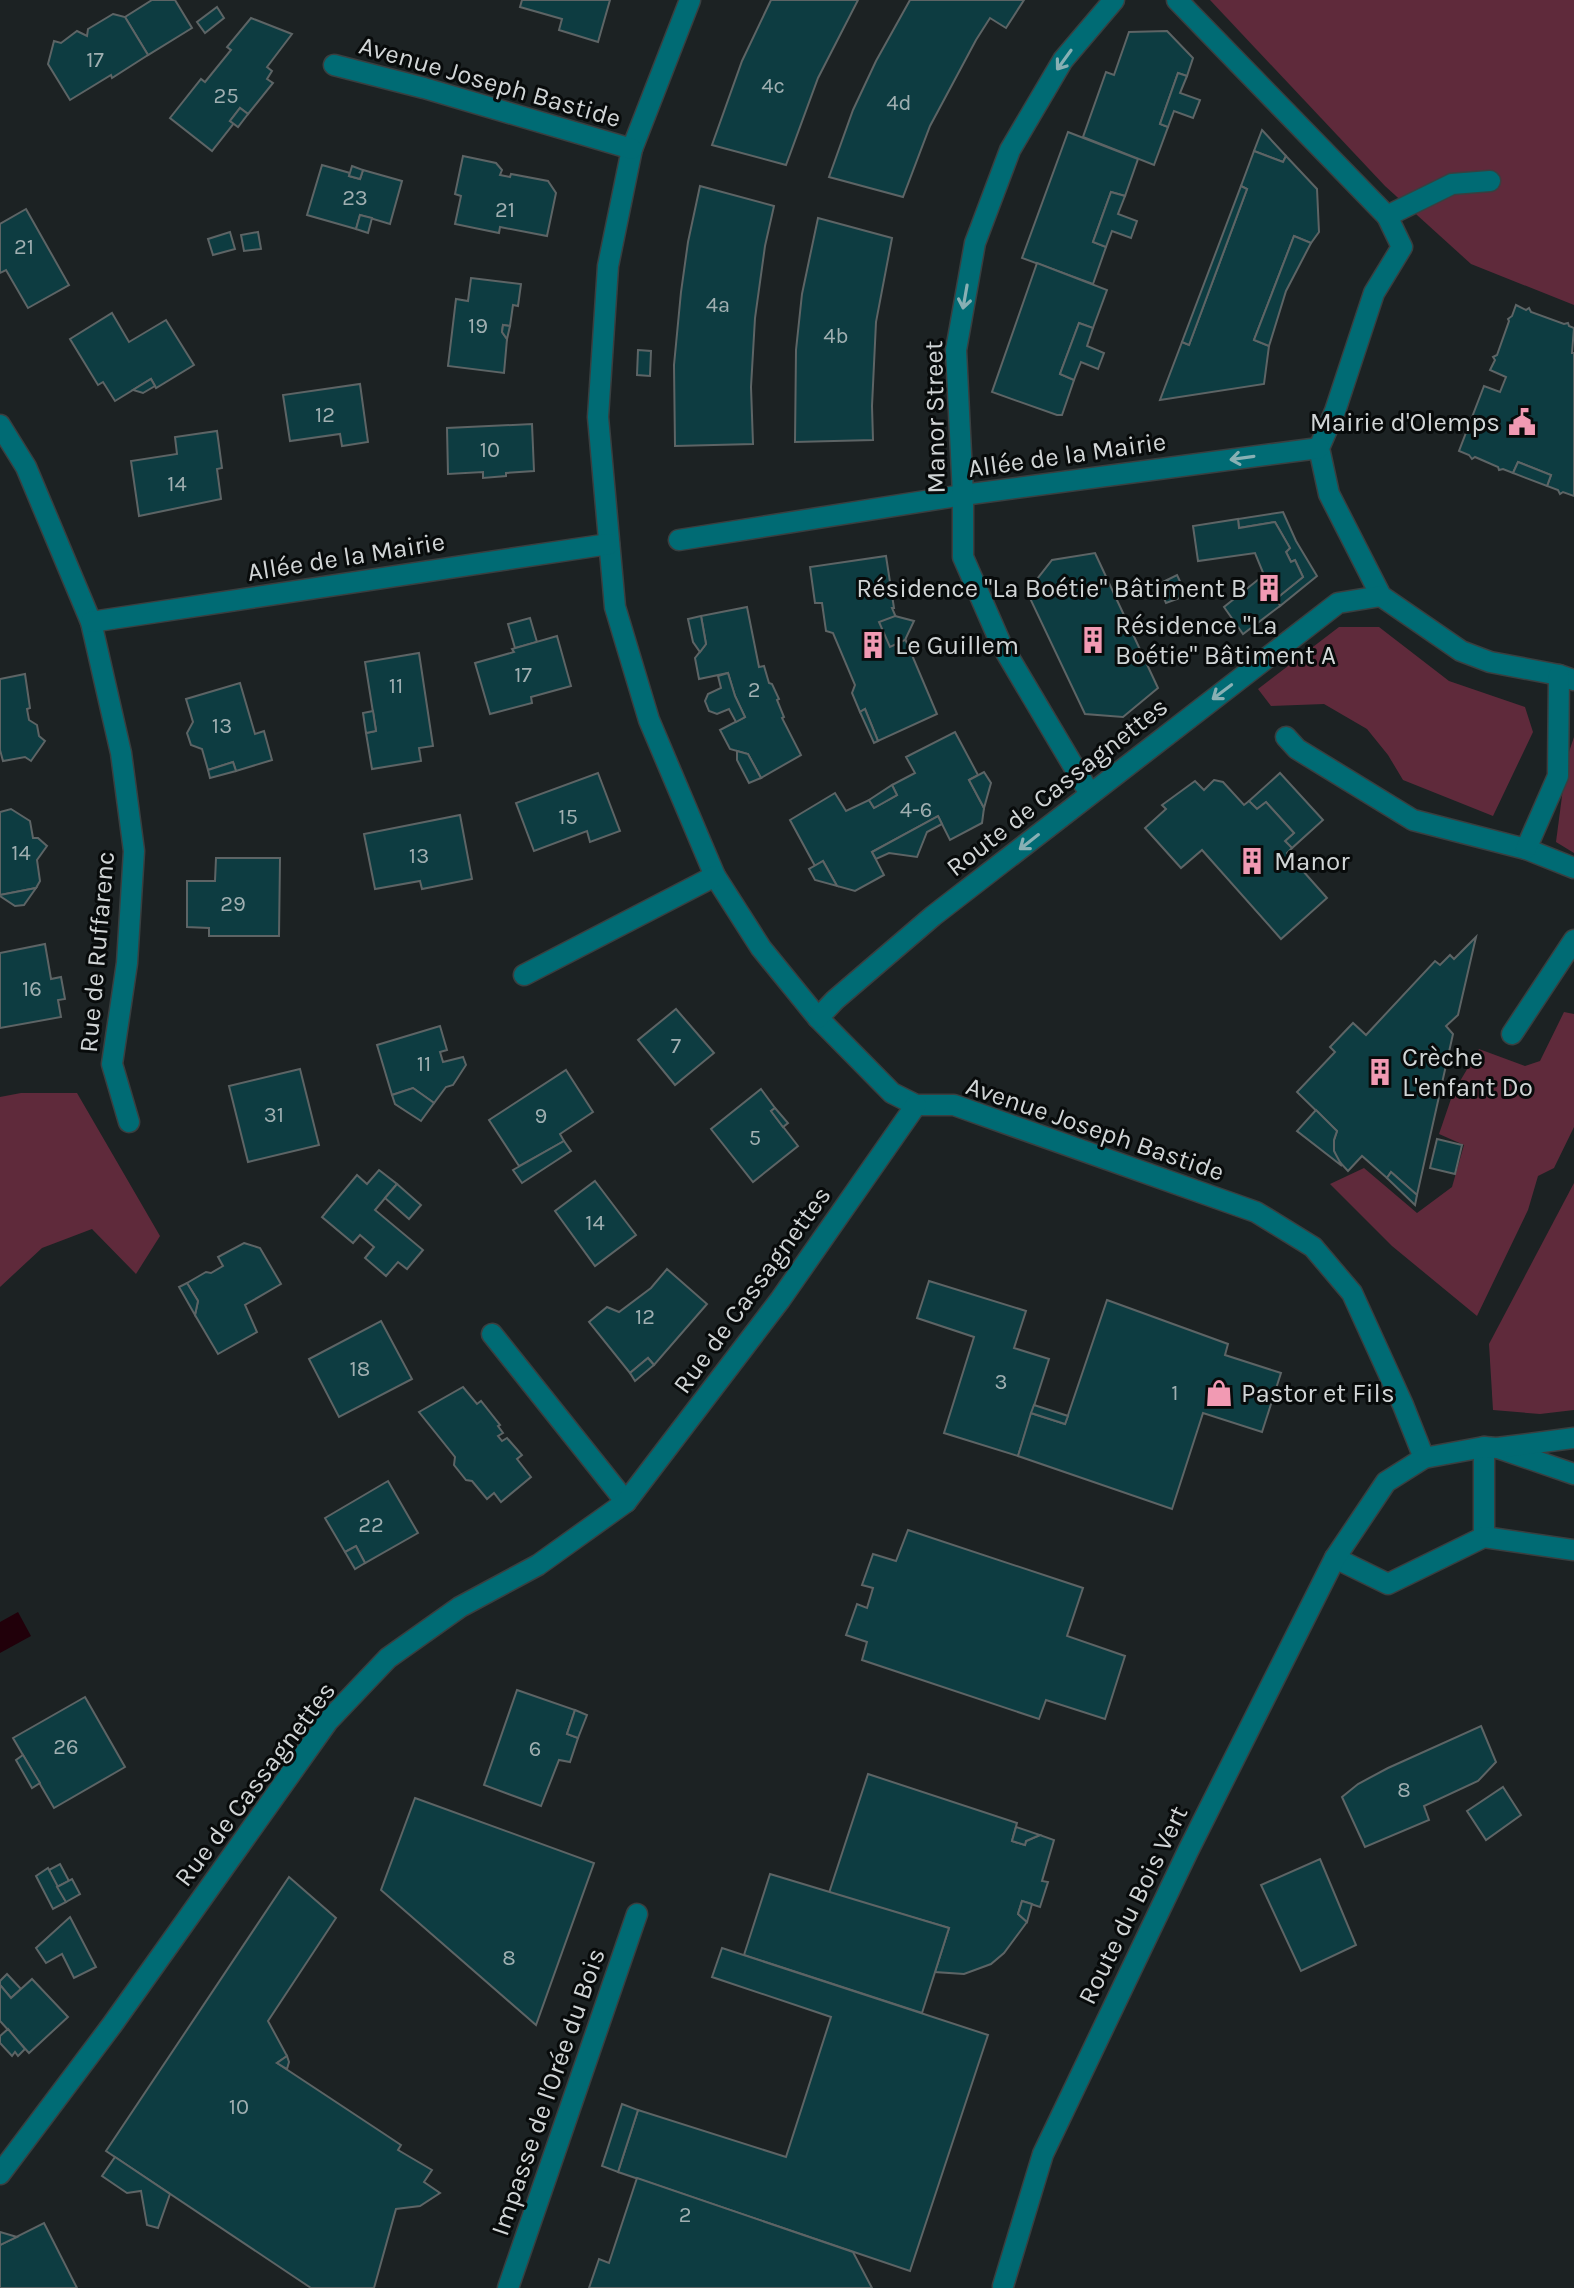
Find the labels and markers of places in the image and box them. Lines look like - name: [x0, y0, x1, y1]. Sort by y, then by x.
- place label: Mairie d'Olemps: [1310, 407, 1500, 438]
- public building icon: Mairie d'Olemps: [1507, 407, 1537, 437]
- place label: Résidence "La Boétie" Bâtiment B: [856, 573, 1247, 604]
- building icon: Résidence "La Boétie" Bâtiment B: [1254, 573, 1284, 603]
- place label: Résidence "La Boétie" Bâtiment A: [1115, 610, 1336, 671]
- building icon: Résidence "La Boétie" Bâtiment A: [1078, 625, 1108, 655]
- building icon: Le Guillem: [858, 630, 888, 660]
- place label: Le Guillem: [895, 630, 1019, 661]
- building icon: Manor: [1237, 846, 1267, 876]
- place label: Manor: [1274, 846, 1350, 877]
- place label: Crèche L'enfant Do: [1402, 1042, 1533, 1103]
- building icon: Crèche L'enfant Do: [1365, 1057, 1395, 1087]
- shop icon: Pastor et Fils: [1204, 1378, 1234, 1408]
- place label: Pastor et Fils: [1241, 1378, 1395, 1409]

